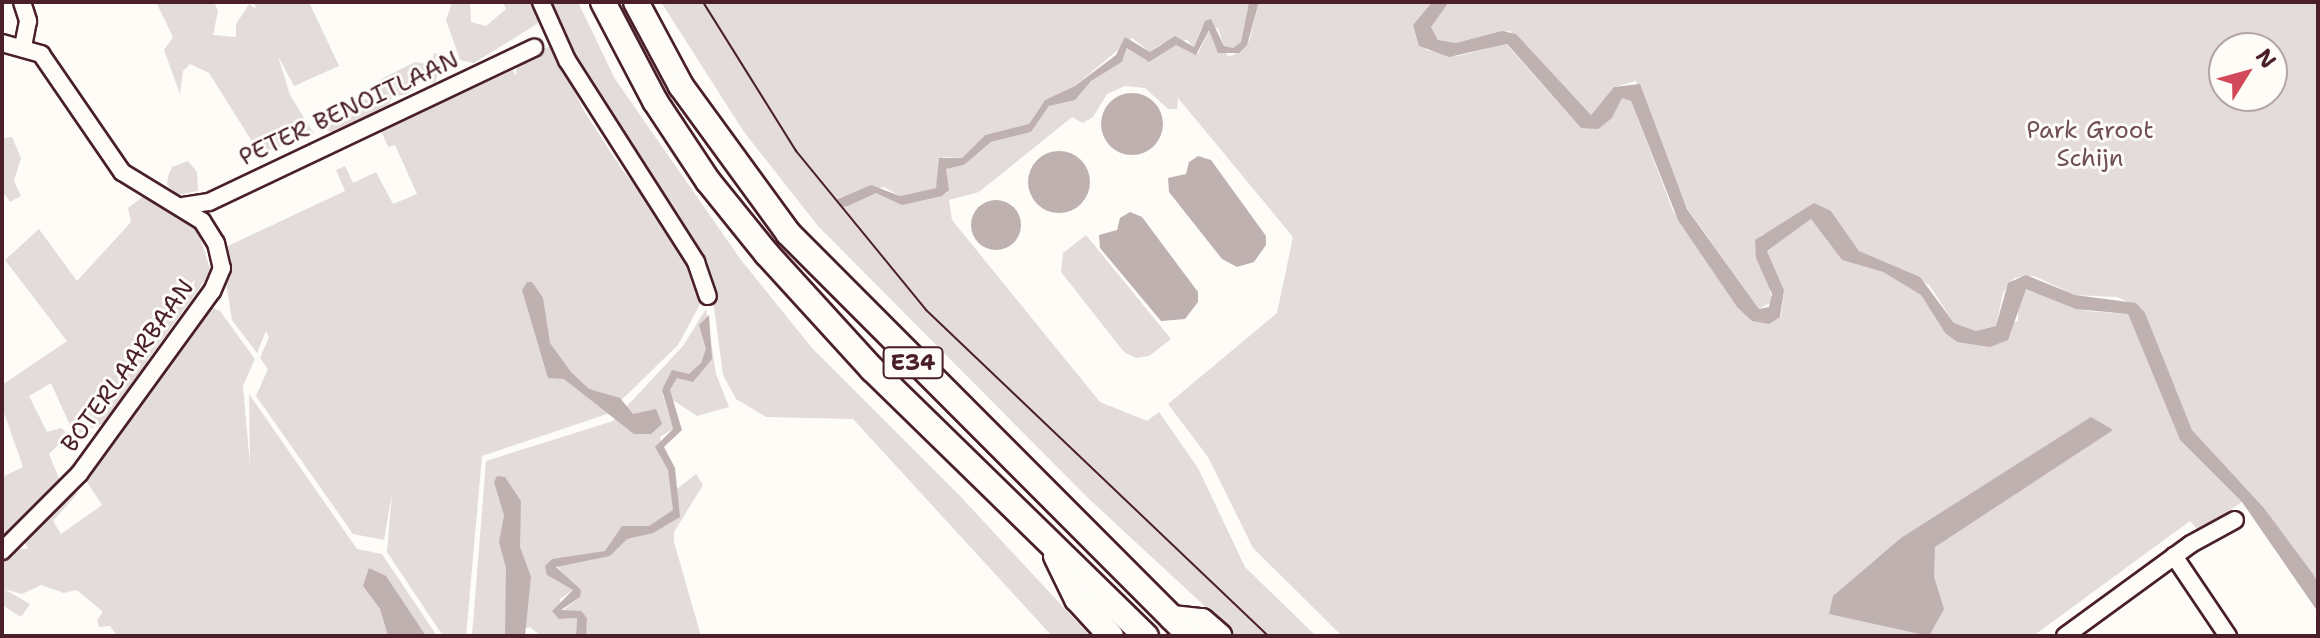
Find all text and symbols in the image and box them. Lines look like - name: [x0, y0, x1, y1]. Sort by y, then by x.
- north arrow: [2208, 32, 2288, 112]
- text: N: [2249, 43, 2283, 74]
- street label: PETER BENOITLAAN: [235, 46, 463, 172]
- park label: Park Groot Schijn: [2026, 117, 2154, 173]
- street label: BOTERLAARBAAN: [56, 274, 200, 458]
- road number: E34: [881, 345, 945, 381]

